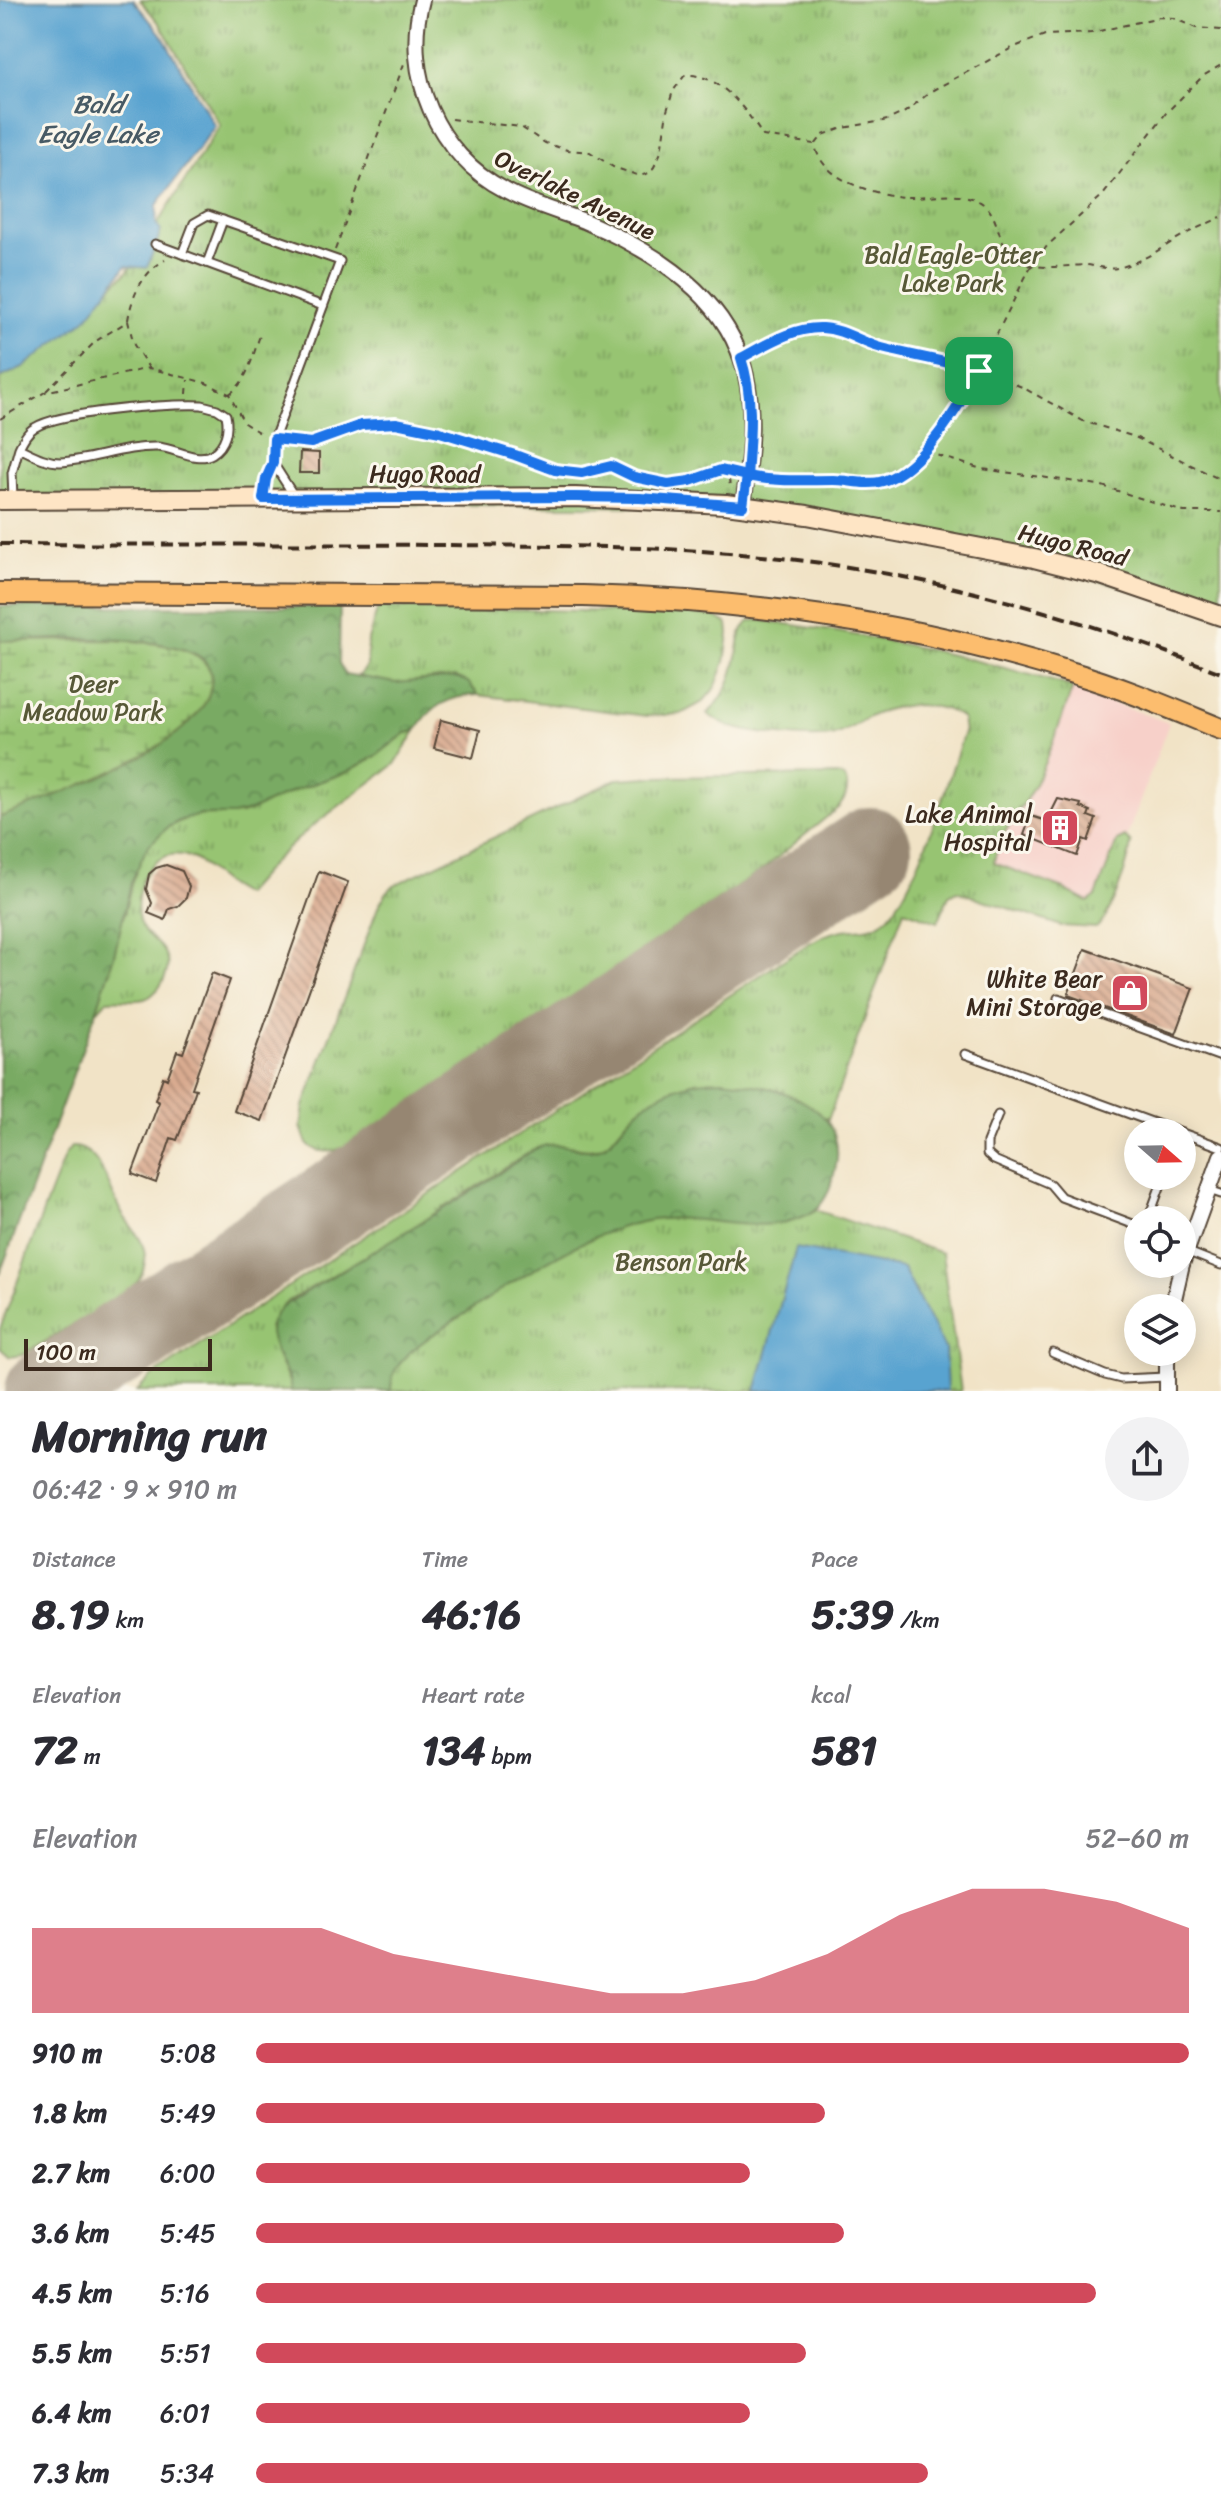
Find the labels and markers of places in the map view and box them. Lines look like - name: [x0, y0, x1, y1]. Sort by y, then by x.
- pin: [945, 337, 1013, 405]
- place label: Lake Animal Hospital: [905, 793, 1033, 863]
- building icon: Lake Animal Hospital: [1039, 807, 1081, 849]
- place label: White Bear Mini Storage: [966, 958, 1103, 1028]
- shop icon: White Bear Mini Storage: [1109, 972, 1151, 1014]

